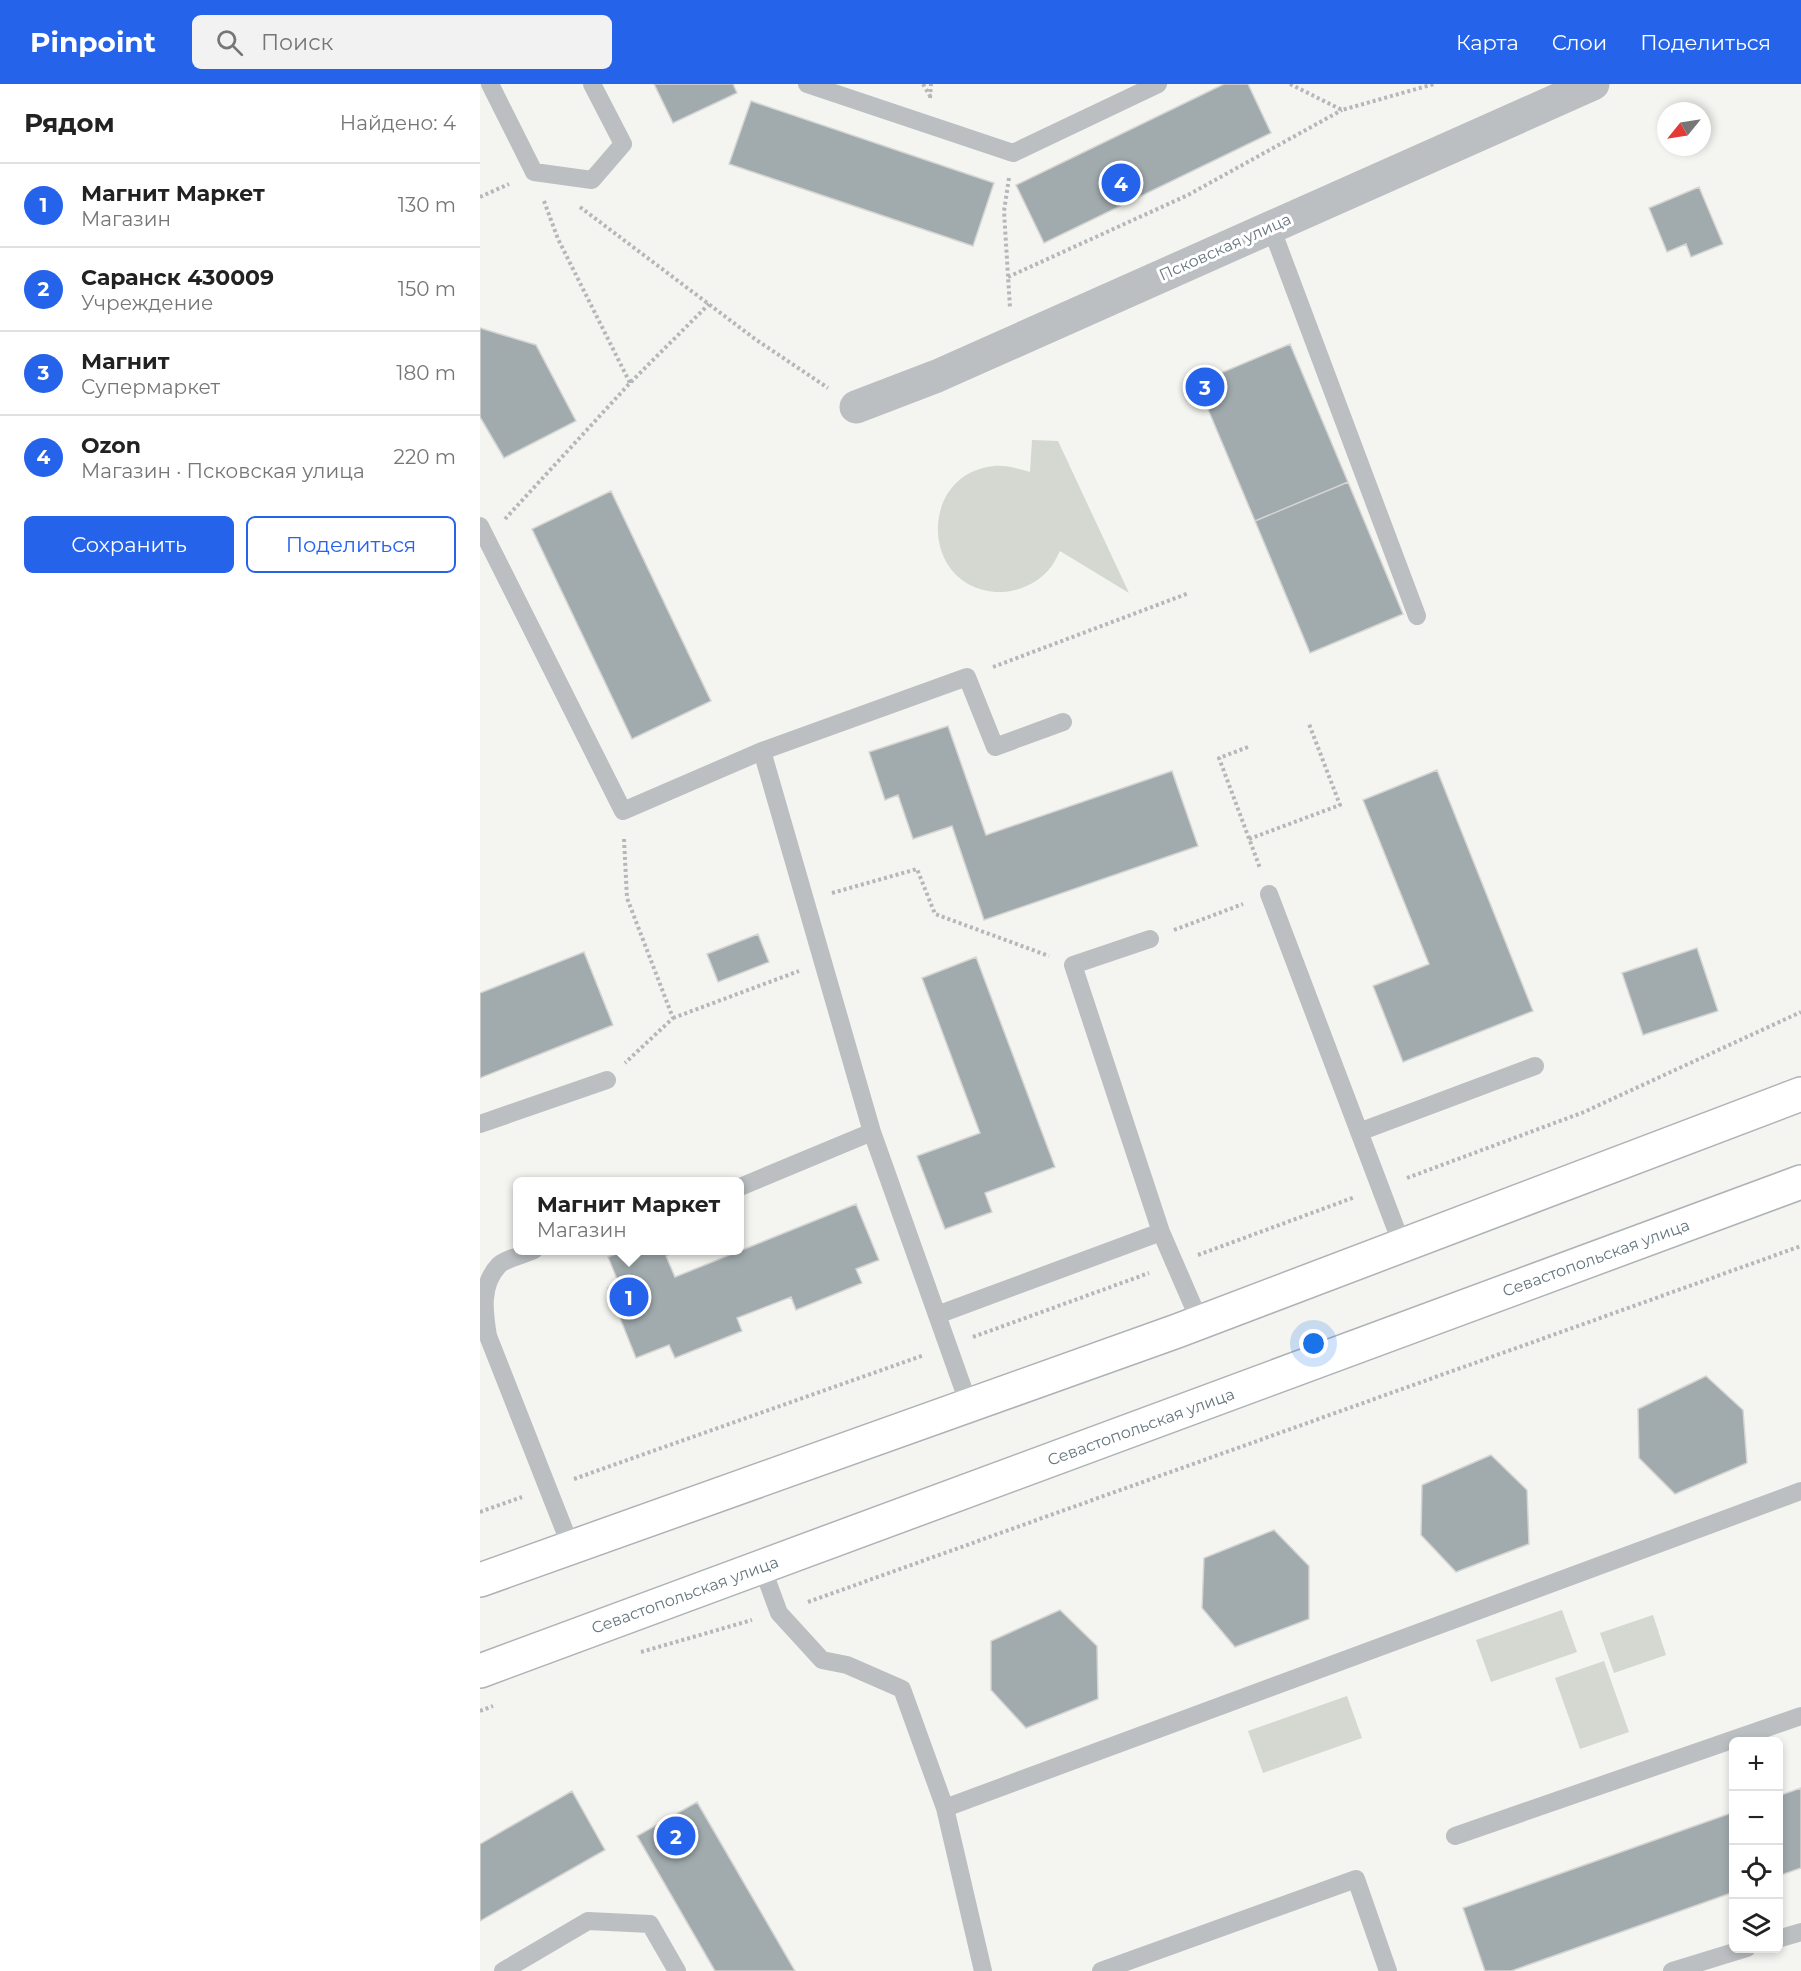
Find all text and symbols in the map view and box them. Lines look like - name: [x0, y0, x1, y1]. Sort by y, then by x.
- search box: [192, 15, 612, 69]
- text: Pinpoint: [30, 25, 156, 59]
- icon: search: [213, 26, 246, 59]
- text: Поиск: [261, 29, 333, 56]
- text: Карта: [1456, 30, 1519, 55]
- text: Слои: [1552, 30, 1607, 55]
- text: Поделиться: [1640, 30, 1771, 55]
- north arrow: [1657, 102, 1711, 156]
- text: Рядом: [24, 107, 115, 139]
- text: Найдено: 4: [340, 111, 456, 135]
- pin: 4: [1102, 160, 1140, 206]
- text: Магнит Маркет: [81, 180, 265, 207]
- text: 1: [40, 193, 47, 217]
- text: 130 m: [398, 193, 456, 217]
- text: Магазин: [81, 207, 171, 231]
- street label: Псковская улица: [1156, 209, 1294, 285]
- text: Саранск 430009: [81, 264, 274, 291]
- text: 2: [38, 277, 49, 301]
- text: 150 m: [398, 277, 456, 301]
- text: Учреждение: [81, 291, 213, 315]
- text: Магнит: [81, 348, 169, 375]
- text: 3: [38, 361, 49, 385]
- text: 180 m: [396, 361, 456, 385]
- pin: 3: [1186, 364, 1224, 410]
- text: Супермаркет: [81, 375, 220, 399]
- text: Ozon: [81, 432, 141, 459]
- text: 4: [37, 445, 50, 469]
- text: 220 m: [394, 445, 456, 469]
- text: Магазин · Псковская улица: [81, 459, 365, 483]
- button: Сохранить: [24, 516, 234, 573]
- button: Поделиться: [246, 516, 456, 573]
- popup: [513, 1177, 744, 1255]
- text: Магнит Маркет: [537, 1191, 720, 1218]
- street label: Севастопольская улица: [1500, 1215, 1692, 1301]
- text: Магазин: [537, 1218, 627, 1242]
- pin: 1: [610, 1274, 648, 1320]
- your location: [1299, 1329, 1328, 1358]
- street label: Севастопольская улица: [1045, 1384, 1237, 1470]
- street label: Севастопольская улица: [589, 1552, 781, 1638]
- map controls: [1729, 1737, 1783, 1953]
- button: +: [1729, 1737, 1783, 1791]
- button: −: [1729, 1791, 1783, 1845]
- pin: 2: [656, 1814, 696, 1858]
- button: locate: [1729, 1845, 1783, 1899]
- button: layers: [1729, 1899, 1783, 1953]

